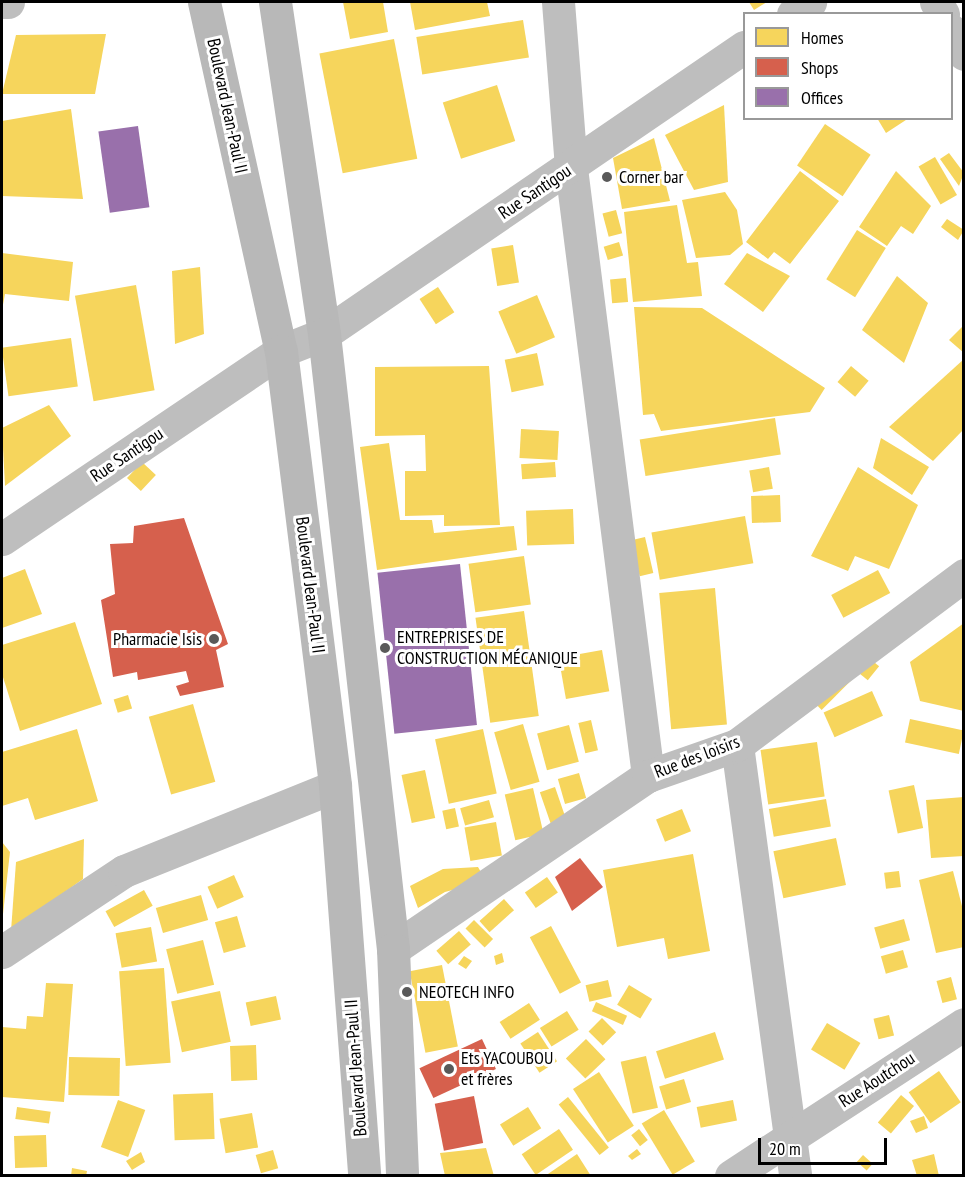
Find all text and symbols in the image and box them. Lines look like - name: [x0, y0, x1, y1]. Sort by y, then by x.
- legend: [743, 12, 953, 120]
- text: Homes: [801, 26, 844, 49]
- street label: Boulevard Jean-Paul II: [202, 37, 252, 175]
- text: Shops: [801, 56, 838, 79]
- text: Offices: [801, 86, 843, 109]
- street label: Rue Santigou: [495, 160, 575, 224]
- place label: Corner bar: [619, 166, 683, 188]
- marker: Corner bar: [600, 170, 614, 184]
- street label: Rue Santigou: [87, 423, 167, 487]
- street label: Boulevard Jean-Paul II: [291, 516, 329, 654]
- place label: ENTREPRISES DE CONSTRUCTION MÉCANIQUE: [397, 627, 578, 670]
- place label: Pharmacie Isis: [113, 628, 202, 650]
- marker: Pharmacie Isis: [207, 632, 221, 646]
- marker: ENTREPRISES DE CONSTRUCTION MÉCANIQUE: [378, 641, 392, 655]
- street label: Rue des loisirs: [651, 731, 743, 783]
- place label: NEOTECH INFO: [419, 981, 514, 1003]
- marker: NEOTECH INFO: [400, 985, 414, 999]
- street label: Boulevard Jean-Paul II: [340, 999, 372, 1137]
- street label: Rue Aoutchou: [835, 1047, 919, 1113]
- place label: Ets YACOUBOU et frères: [461, 1048, 554, 1090]
- marker: Ets YACOUBOU et frères: [442, 1062, 456, 1076]
- scale bar: [761, 1126, 890, 1164]
- text: 20 m: [769, 1137, 801, 1160]

